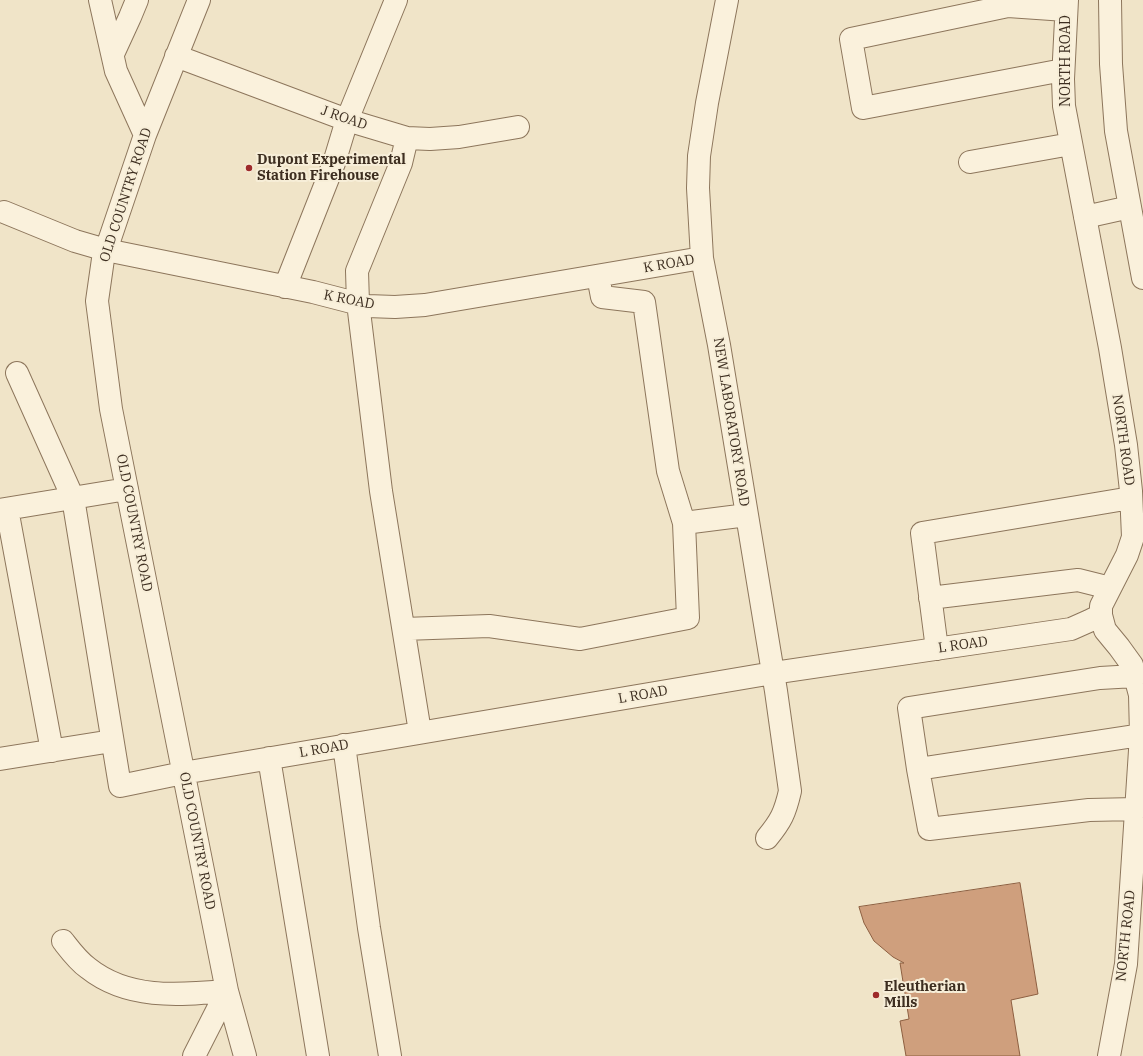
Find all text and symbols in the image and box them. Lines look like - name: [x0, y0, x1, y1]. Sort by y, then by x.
- street label: NORTH ROAD: [1058, 15, 1074, 107]
- street label: J ROAD: [319, 102, 369, 134]
- street label: OLD COUNTRY ROAD: [96, 126, 156, 264]
- place label: Dupont Experimental Station Firehouse: [257, 152, 406, 184]
- marker: Dupont Experimental Station Firehouse: [244, 163, 254, 173]
- street label: K ROAD: [642, 251, 696, 277]
- street label: K ROAD: [322, 287, 376, 313]
- street label: NEW LABORATORY ROAD: [709, 336, 753, 508]
- street label: NORTH ROAD: [1108, 393, 1138, 487]
- street label: OLD COUNTRY ROAD: [112, 453, 156, 593]
- street label: L ROAD: [937, 633, 989, 657]
- street label: L ROAD: [617, 682, 669, 708]
- street label: L ROAD: [298, 736, 350, 762]
- street label: OLD COUNTRY ROAD: [175, 771, 219, 911]
- street label: NORTH ROAD: [1113, 889, 1139, 983]
- place label: Eleutherian Mills: [884, 979, 966, 1012]
- marker: Eleutherian Mills: [871, 990, 881, 1000]

